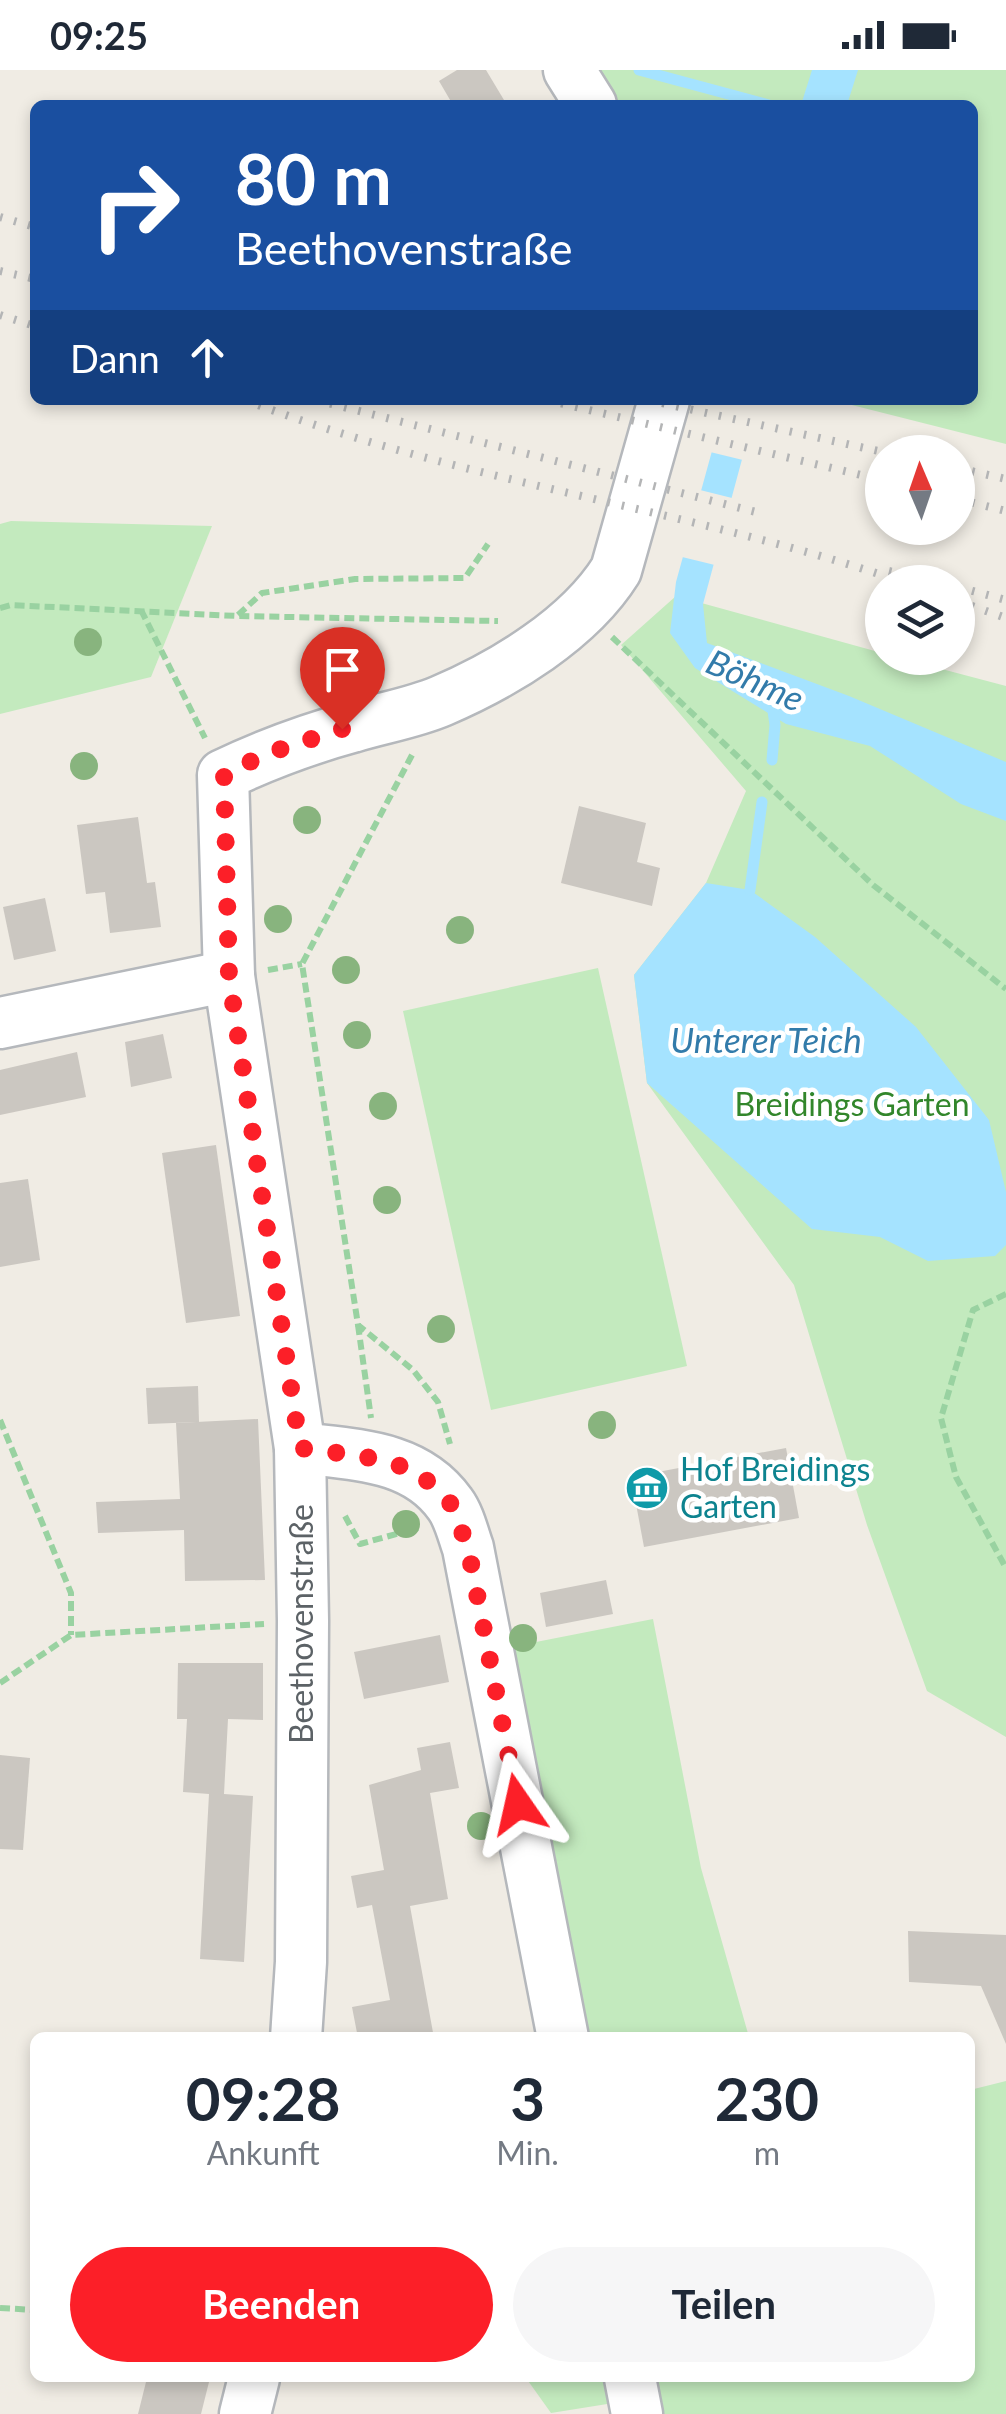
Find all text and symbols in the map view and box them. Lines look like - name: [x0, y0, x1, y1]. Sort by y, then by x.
- text: 09:25: [50, 12, 148, 58]
- text: 80 m: [235, 136, 392, 220]
- icon: right: [70, 140, 200, 270]
- text: Beethovenstraße: [235, 221, 573, 275]
- icon: ahead: [180, 330, 235, 385]
- text: Dann: [70, 335, 160, 381]
- north arrow: [865, 435, 975, 545]
- map controls: [865, 435, 975, 675]
- button: layers: [865, 565, 975, 675]
- pin: [300, 627, 385, 730]
- water label: Böhme: [701, 639, 811, 719]
- icon: arrive: [315, 642, 370, 697]
- water label: Unterer Teich: [670, 1018, 862, 1060]
- park label: Breidings Garten: [734, 1084, 970, 1123]
- place label: Hof Breidings Garten: [680, 1449, 870, 1525]
- museum icon: Hof Breidings Garten: [624, 1465, 670, 1511]
- street label: Beethovenstraße: [281, 1504, 320, 1744]
- position arrow: [466, 1752, 570, 1856]
- text: 09:28: [186, 2062, 341, 2134]
- text: 3: [510, 2062, 545, 2134]
- text: 230: [715, 2062, 819, 2134]
- text: Ankunft: [207, 2133, 320, 2172]
- text: Min.: [496, 2133, 559, 2172]
- text: m: [754, 2133, 780, 2172]
- button: Beenden: [70, 2247, 493, 2362]
- button: Teilen: [513, 2247, 935, 2362]

